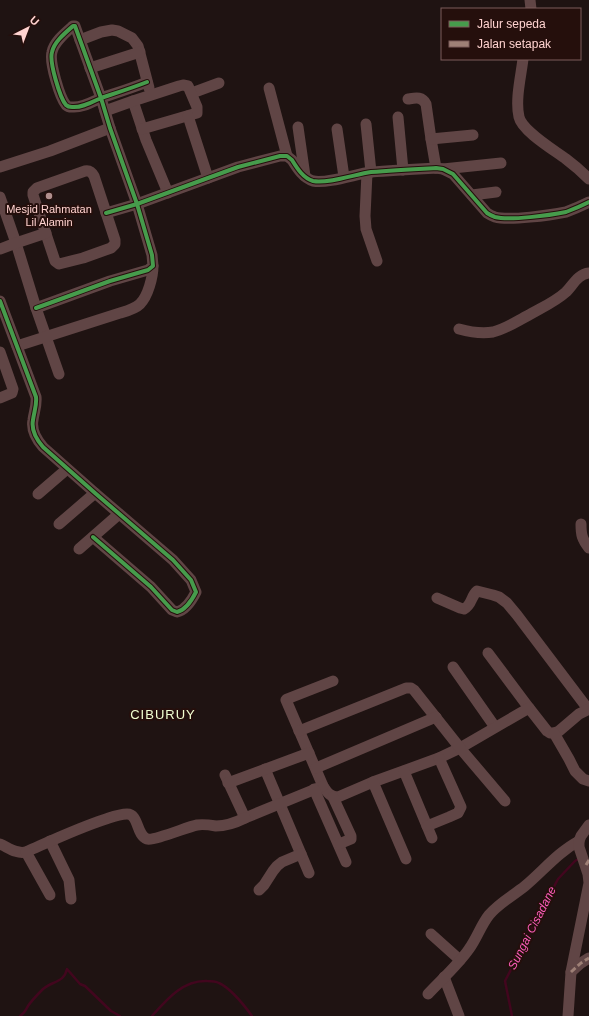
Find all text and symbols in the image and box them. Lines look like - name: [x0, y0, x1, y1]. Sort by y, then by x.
- north arrow: [8, 8, 48, 48]
- legend: [441, 8, 581, 60]
- text: U: [28, 13, 42, 28]
- text: Jalur sepeda: [477, 17, 546, 31]
- text: Jalan setapak: [477, 37, 552, 51]
- marker: Mesjid Rahmatan Lil Alamin: [44, 191, 54, 201]
- place label: Mesjid Rahmatan Lil Alamin: [6, 203, 92, 228]
- district label: CIBURUY: [130, 707, 196, 722]
- water label: Sungai Cisadane: [505, 884, 559, 972]

